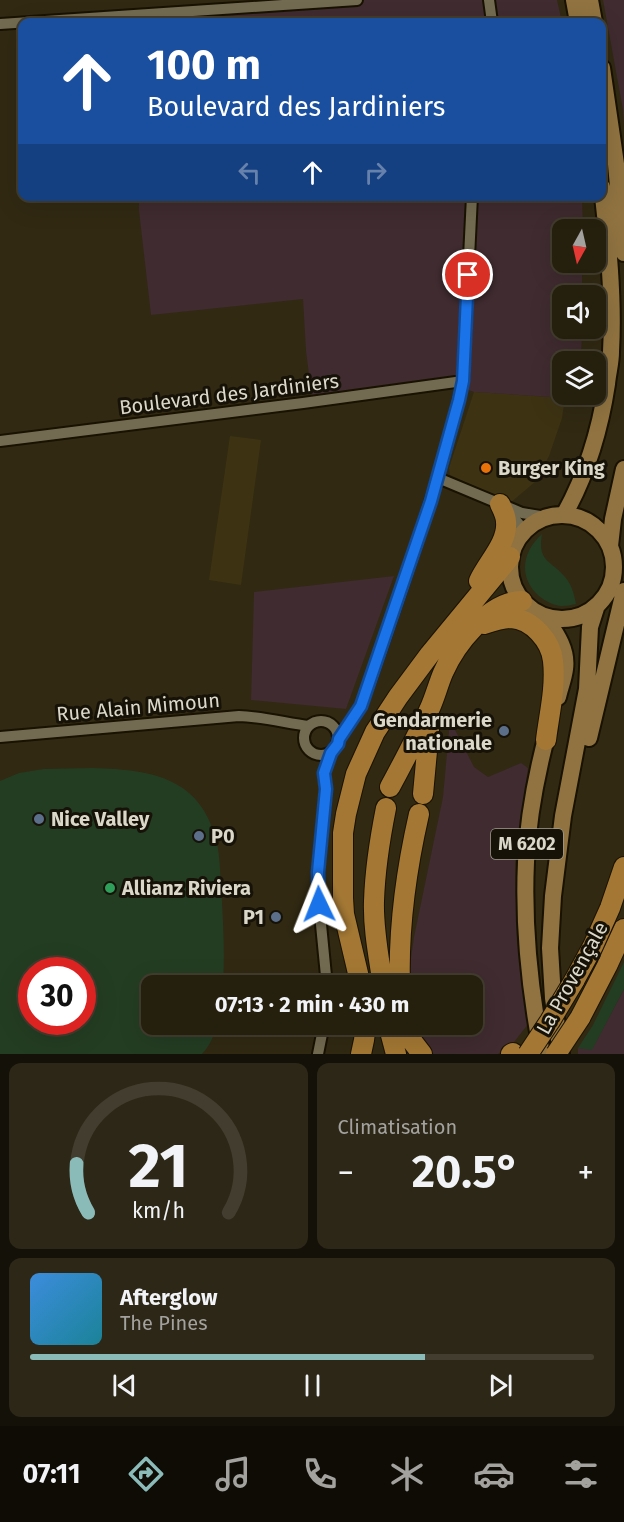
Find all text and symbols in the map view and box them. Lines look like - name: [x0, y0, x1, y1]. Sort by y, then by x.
- text: 100 m: [147, 40, 261, 90]
- icon: ahead: [48, 42, 126, 120]
- text: Boulevard des Jardiniers: [147, 91, 445, 123]
- icon: left: [233, 156, 266, 189]
- icon: ahead: [296, 156, 329, 189]
- icon: right: [359, 156, 392, 189]
- north arrow: [552, 219, 606, 273]
- map controls: [552, 219, 606, 405]
- pin: [442, 249, 493, 300]
- icon: arrive: [451, 258, 484, 291]
- button: sound: [552, 285, 606, 339]
- button: layers: [552, 351, 606, 405]
- street label: Boulevard des Jardiniers: [118, 369, 340, 419]
- place label: Burger King: [498, 456, 606, 480]
- marker: Burger King: [479, 461, 493, 475]
- street label: Rue Alain Mimoun: [55, 688, 221, 726]
- place label: Gendarmerie nationale: [373, 708, 492, 755]
- marker: Gendarmerie nationale: [497, 724, 511, 738]
- place label: Nice Valley: [51, 807, 150, 831]
- marker: Nice Valley: [32, 812, 46, 826]
- place label: P0: [211, 824, 235, 848]
- marker: P0: [192, 829, 206, 843]
- road number: M 6202: [491, 829, 563, 859]
- position arrow: [287, 872, 351, 936]
- place label: Allianz Riviera: [121, 876, 251, 900]
- marker: Allianz Riviera: [103, 881, 117, 895]
- place label: P1: [243, 905, 264, 929]
- marker: P1: [269, 910, 283, 924]
- street label: La Provençale: [531, 918, 614, 1039]
- speed limit sign: 30: [18, 957, 96, 1035]
- text: 07:13 · 2 min · 430 m: [215, 991, 409, 1018]
- text: Climatisation: [338, 1115, 457, 1139]
- text: 21: [128, 1129, 188, 1204]
- text: 20.5°: [412, 1145, 520, 1199]
- text: −: [338, 1153, 354, 1193]
- text: +: [578, 1153, 594, 1193]
- text: km/h: [132, 1198, 185, 1224]
- text: Afterglow: [120, 1284, 217, 1311]
- text: The Pines: [120, 1311, 207, 1335]
- icon: previous: [108, 1369, 141, 1402]
- icon: pause: [296, 1369, 329, 1402]
- icon: next: [484, 1369, 517, 1402]
- icon: directions: [125, 1453, 167, 1495]
- icon: music: [212, 1453, 254, 1495]
- icon: phone: [299, 1453, 341, 1495]
- icon: climate: [386, 1453, 428, 1495]
- icon: car: [473, 1453, 515, 1495]
- icon: filters: [560, 1453, 602, 1495]
- text: 07:11: [22, 1458, 80, 1490]

